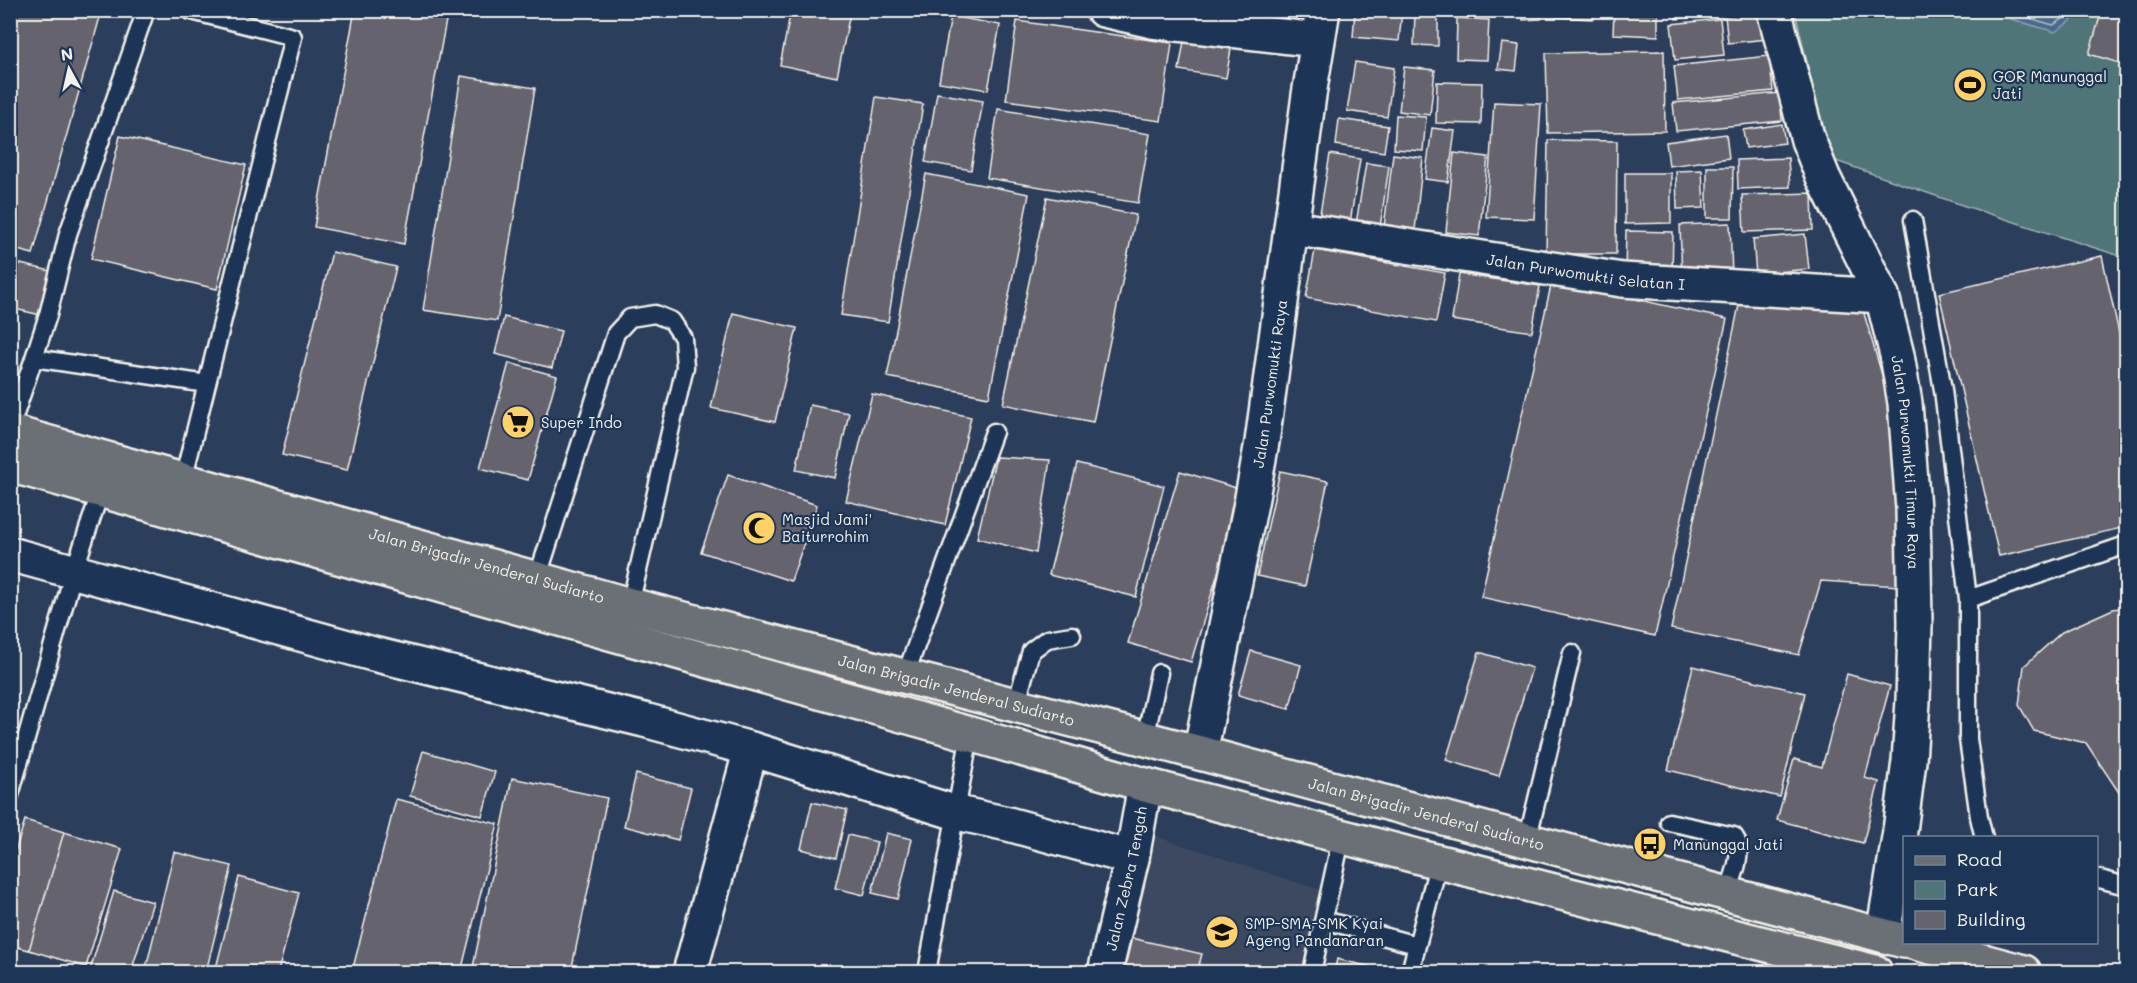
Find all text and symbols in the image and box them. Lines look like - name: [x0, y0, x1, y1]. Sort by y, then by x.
- north arrow: [39, 39, 99, 99]
- text: N: [59, 42, 74, 65]
- place label: GOR Manunggal Jati: [1993, 66, 2107, 103]
- sports icon: GOR Manunggal Jati: [1952, 67, 1988, 103]
- street label: Jalan Purwomukti Selatan I: [1485, 249, 1686, 294]
- street label: Jalan Purwomukti Raya: [1248, 298, 1291, 469]
- street label: Jalan Purwomukti Timur Raya: [1887, 354, 1924, 570]
- supermarket icon: Super Indo: [500, 404, 536, 440]
- place label: Super Indo: [541, 412, 622, 432]
- place label: Masjid Jami' Baiturrohim: [782, 509, 872, 546]
- mosque icon: Masjid Jami' Baiturrohim: [741, 510, 777, 546]
- street label: Jalan Brigadir Jenderal Sudiarto: [367, 523, 607, 607]
- street label: Jalan Brigadir Jenderal Sudiarto: [836, 650, 1077, 730]
- street label: Jalan Brigadir Jenderal Sudiarto: [1306, 772, 1547, 855]
- street label: Jalan Zebra Tengah: [1100, 805, 1151, 952]
- bus stop icon: Manunggal Jati: [1632, 826, 1668, 862]
- place label: Manunggal Jati: [1673, 834, 1783, 854]
- legend: [1903, 836, 2098, 944]
- text: Road: [1957, 847, 2002, 871]
- text: Park: [1957, 877, 1998, 901]
- text: Building: [1957, 907, 2025, 931]
- place label: SMP-SMA-SMK Kyai Ageng Pandanaran: [1245, 913, 1384, 950]
- school or university icon: SMP-SMA-SMK Kyai Ageng Pandanaran: [1204, 914, 1240, 950]

